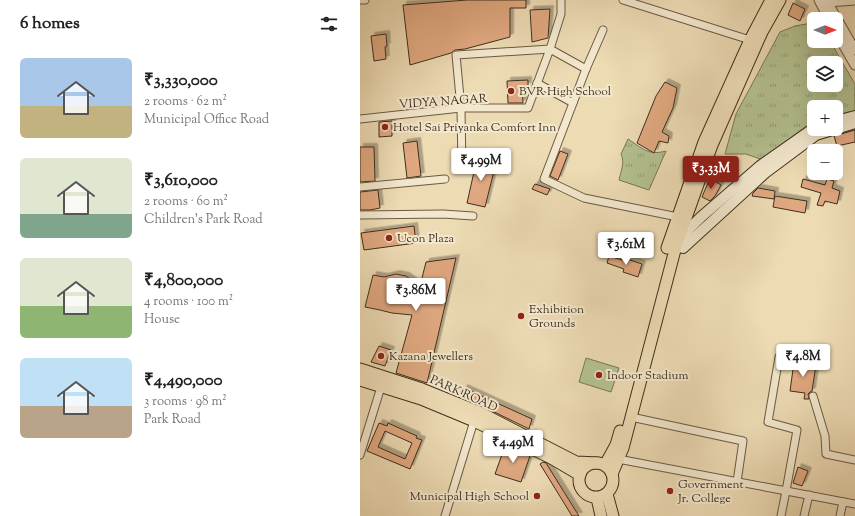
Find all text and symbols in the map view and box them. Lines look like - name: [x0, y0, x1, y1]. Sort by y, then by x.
- text: 6 homes: [20, 12, 80, 36]
- north arrow: [807, 12, 843, 48]
- map controls: [807, 12, 843, 180]
- icon: filters: [318, 13, 340, 35]
- button: layers: [807, 56, 843, 92]
- text: ₹3,330,000: [144, 69, 218, 93]
- icon: home: [52, 74, 100, 122]
- place label: BVR High School: [519, 83, 612, 101]
- marker: BVR High School: [506, 86, 516, 96]
- street label: VIDYA NAGAR: [398, 90, 488, 114]
- text: 2 rooms · 62 m²: [144, 93, 227, 111]
- button: +: [807, 100, 843, 136]
- text: Municipal Office Road: [144, 111, 269, 129]
- place label: Hotel Sai Priyanka Comfort Inn: [393, 119, 556, 137]
- marker: Hotel Sai Priyanka Comfort Inn: [380, 122, 390, 132]
- button: −: [807, 144, 843, 180]
- pin: ₹4.99M: [448, 148, 514, 182]
- text: ₹4.99M: [460, 152, 502, 170]
- pin: ₹3.33M: [678, 156, 744, 190]
- text: ₹3.33M: [692, 160, 730, 178]
- text: ₹3,610,000: [144, 169, 218, 193]
- icon: home: [52, 174, 100, 222]
- text: 2 rooms · 60 m²: [144, 193, 228, 211]
- text: Children's Park Road: [144, 211, 263, 229]
- place label: Ucon Plaza: [397, 230, 454, 248]
- pin: ₹3.61M: [593, 232, 659, 266]
- marker: Ucon Plaza: [384, 233, 394, 243]
- text: ₹3.61M: [607, 236, 645, 254]
- text: ₹4,800,000: [144, 269, 223, 293]
- icon: home: [52, 274, 100, 322]
- pin: ₹3.86M: [383, 278, 449, 312]
- text: ₹3.86M: [396, 282, 436, 300]
- text: 4 rooms · 100 m²: [144, 293, 233, 311]
- place label: Exhibition Grounds: [529, 301, 584, 333]
- text: House: [144, 311, 180, 329]
- marker: Exhibition Grounds: [516, 311, 526, 321]
- pin: ₹4.8M: [775, 344, 831, 378]
- place label: Kazana Jewellers: [389, 348, 473, 366]
- text: ₹4.8M: [785, 348, 821, 366]
- marker: Kazana Jewellers: [376, 351, 386, 361]
- place label: Indoor Stadium: [607, 367, 688, 385]
- text: ₹4,490,000: [144, 369, 223, 393]
- marker: Indoor Stadium: [594, 370, 604, 380]
- street label: PARK ROAD: [427, 371, 500, 417]
- icon: home: [52, 374, 100, 422]
- text: 3 rooms · 98 m²: [144, 393, 227, 411]
- text: Park Road: [144, 411, 201, 429]
- pin: ₹4.49M: [480, 430, 546, 464]
- text: ₹4.49M: [492, 434, 534, 452]
- place label: Government Jr. College: [677, 476, 744, 508]
- marker: Government Jr. College: [665, 486, 675, 496]
- place label: Municipal High School: [410, 488, 530, 506]
- marker: Municipal High School: [532, 491, 542, 501]

